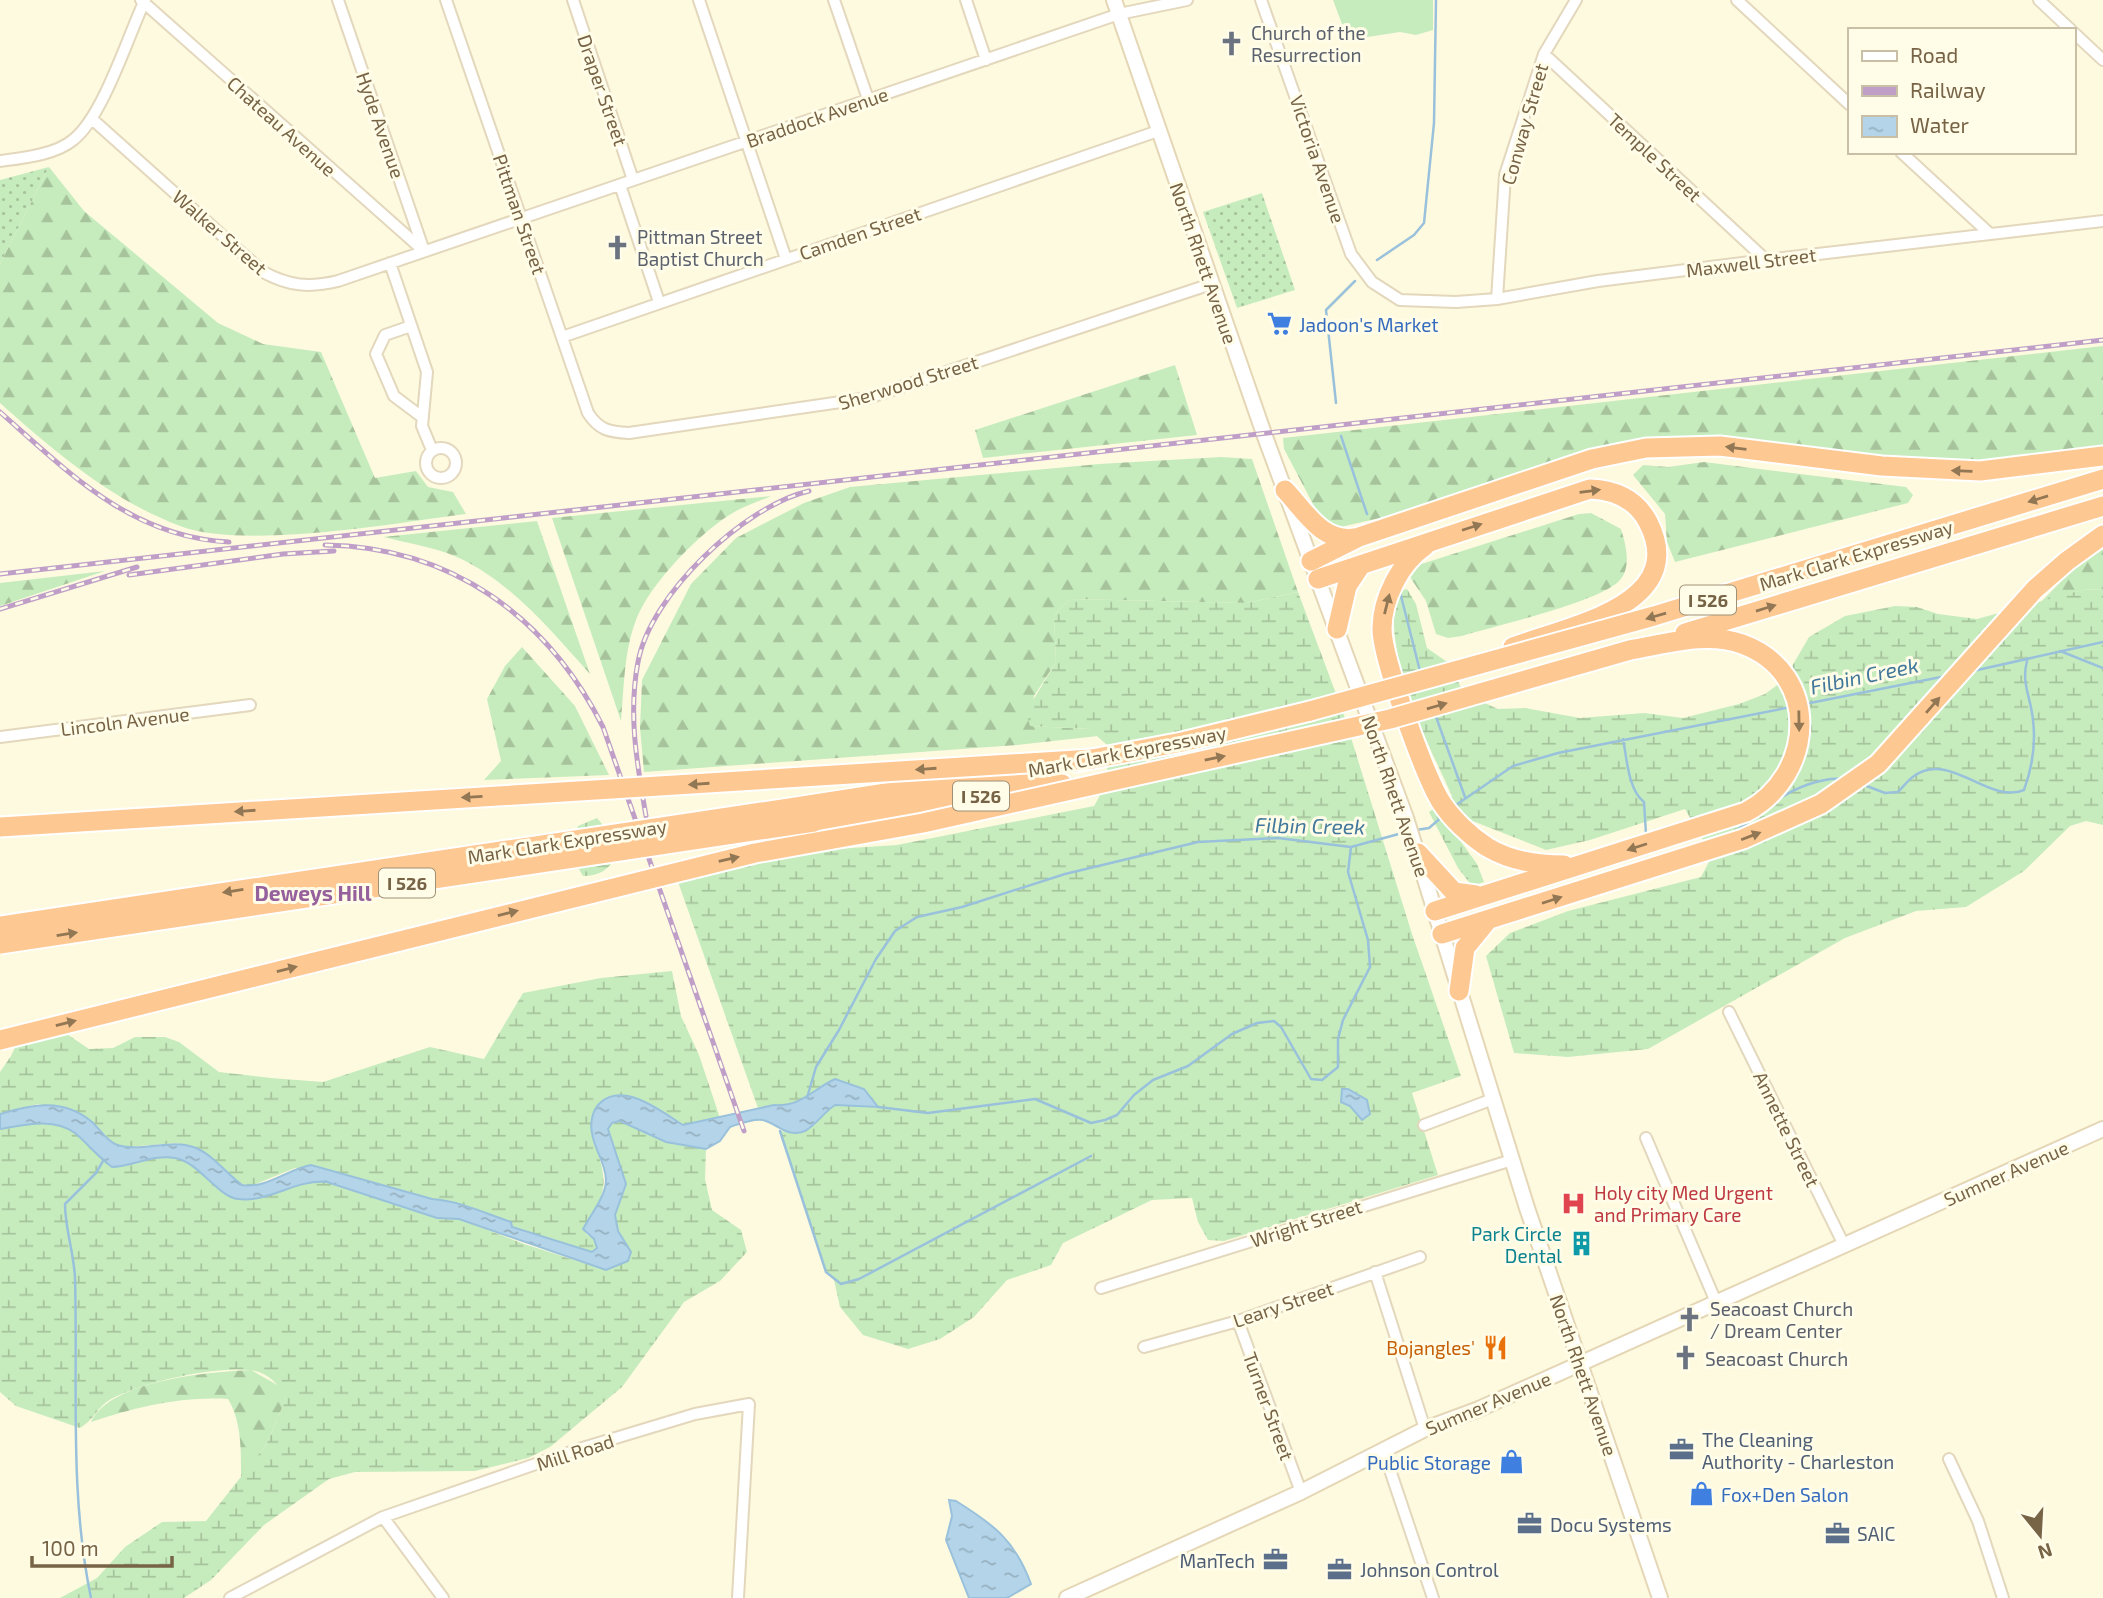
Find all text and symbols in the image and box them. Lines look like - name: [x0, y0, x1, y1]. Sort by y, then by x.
- place label: Church of the Resurrection: [1251, 21, 1366, 66]
- legend: [1848, 28, 2075, 154]
- church icon: Church of the Resurrection: [1217, 29, 1245, 57]
- street label: Draper Street: [573, 31, 633, 149]
- text: Road: [1910, 42, 1958, 67]
- street label: Conway Street: [1496, 61, 1552, 187]
- street label: Hyde Avenue: [352, 69, 410, 181]
- street label: Chateau Avenue: [223, 71, 341, 181]
- text: Railway: [1910, 77, 1986, 102]
- street label: Braddock Avenue: [743, 82, 891, 152]
- street label: Victoria Avenue: [1285, 92, 1351, 226]
- street label: Temple Street: [1603, 108, 1707, 206]
- text: Water: [1910, 112, 1969, 137]
- street label: Pittman Street: [489, 151, 551, 277]
- street label: North Rhett Avenue: [1166, 179, 1242, 347]
- street label: Walker Street: [168, 185, 272, 279]
- street label: Camden Street: [796, 201, 924, 265]
- place label: Pittman Street Baptist Church: [637, 225, 764, 270]
- church icon: Pittman Street Baptist Church: [603, 233, 631, 261]
- street label: Maxwell Street: [1685, 243, 1817, 281]
- supermarket icon: Jadoon's Market: [1265, 310, 1293, 338]
- place label: Jadoon's Market: [1299, 313, 1439, 336]
- street label: Sherwood Street: [835, 350, 981, 414]
- one-way arrow: [1725, 442, 1747, 453]
- one-way arrow: [1951, 465, 1973, 477]
- one-way arrow: [1579, 485, 1601, 496]
- one-way arrow: [2027, 494, 2048, 504]
- street label: Mark Clark Expressway: [1756, 515, 1956, 595]
- one-way arrow: [1462, 521, 1483, 532]
- road number: I 526: [1680, 586, 1736, 614]
- one-way arrow: [1382, 593, 1393, 615]
- one-way arrow: [1756, 602, 1777, 613]
- one-way arrow: [1646, 611, 1667, 621]
- water label: Filbin Creek: [1808, 651, 1921, 699]
- one-way arrow: [1924, 696, 1940, 713]
- one-way arrow: [1427, 701, 1448, 711]
- street label: Lincoln Avenue: [59, 702, 191, 740]
- one-way arrow: [1793, 711, 1804, 733]
- street label: North Rhett Avenue: [1358, 712, 1434, 880]
- street label: Mark Clark Expressway: [1026, 721, 1228, 781]
- one-way arrow: [1204, 753, 1226, 764]
- one-way arrow: [915, 764, 937, 775]
- one-way arrow: [688, 779, 710, 790]
- road number: I 526: [953, 782, 1009, 810]
- one-way arrow: [461, 792, 483, 803]
- one-way arrow: [234, 806, 256, 817]
- water label: Filbin Creek: [1255, 812, 1365, 838]
- street label: Mark Clark Expressway: [466, 814, 668, 868]
- one-way arrow: [1741, 830, 1762, 841]
- one-way arrow: [1626, 843, 1647, 853]
- one-way arrow: [718, 854, 740, 865]
- road number: I 526: [379, 868, 435, 898]
- district label: Deweys Hill: [254, 880, 372, 906]
- one-way arrow: [222, 886, 244, 897]
- one-way arrow: [1542, 894, 1563, 904]
- one-way arrow: [497, 907, 519, 918]
- one-way arrow: [57, 928, 79, 939]
- one-way arrow: [276, 963, 298, 974]
- one-way arrow: [55, 1017, 77, 1028]
- street label: Annette Street: [1749, 1067, 1825, 1191]
- street label: Sumner Avenue: [1940, 1135, 2072, 1211]
- place label: Holy city Med Urgent and Primary Care: [1594, 1181, 1773, 1226]
- hospital icon: Holy city Med Urgent and Primary Care: [1560, 1189, 1588, 1217]
- street label: Wright Street: [1247, 1194, 1365, 1252]
- place label: Park Circle Dental: [1471, 1222, 1562, 1267]
- building icon: Park Circle Dental: [1568, 1230, 1596, 1258]
- street label: Leary Street: [1230, 1276, 1336, 1332]
- street label: North Rhett Avenue: [1546, 1291, 1622, 1459]
- place label: Seacoast Church / Dream Center: [1710, 1297, 1853, 1342]
- church icon: Seacoast Church / Dream Center: [1676, 1305, 1704, 1333]
- restaurant icon: Bojangles': [1481, 1333, 1509, 1361]
- place label: Bojangles': [1386, 1336, 1475, 1359]
- church icon: Seacoast Church: [1671, 1344, 1699, 1372]
- place label: Seacoast Church: [1705, 1347, 1848, 1370]
- street label: Turner Street: [1239, 1349, 1299, 1463]
- street label: Sumner Avenue: [1422, 1366, 1554, 1440]
- place label: The Cleaning Authority - Charleston: [1702, 1428, 1894, 1473]
- street label: Mill Road: [533, 1429, 617, 1475]
- office icon: The Cleaning Authority - Charleston: [1668, 1436, 1696, 1464]
- shop icon: Public Storage: [1497, 1448, 1525, 1476]
- place label: Public Storage: [1367, 1451, 1491, 1474]
- shop icon: Fox+Den Salon: [1687, 1480, 1715, 1508]
- place label: Fox+Den Salon: [1721, 1483, 1849, 1506]
- north arrow: [2005, 1500, 2075, 1570]
- office icon: Docu Systems: [1516, 1510, 1544, 1538]
- place label: Docu Systems: [1550, 1513, 1672, 1536]
- office icon: SAIC: [1823, 1519, 1851, 1547]
- place label: SAIC: [1857, 1522, 1895, 1545]
- scale bar: [32, 1524, 172, 1568]
- text: 100 m: [42, 1535, 99, 1560]
- text: N: [2035, 1539, 2055, 1565]
- office icon: ManTech: [1261, 1546, 1289, 1574]
- place label: ManTech: [1180, 1549, 1255, 1572]
- office icon: Johnson Control: [1326, 1555, 1354, 1583]
- place label: Johnson Control: [1360, 1558, 1499, 1581]

